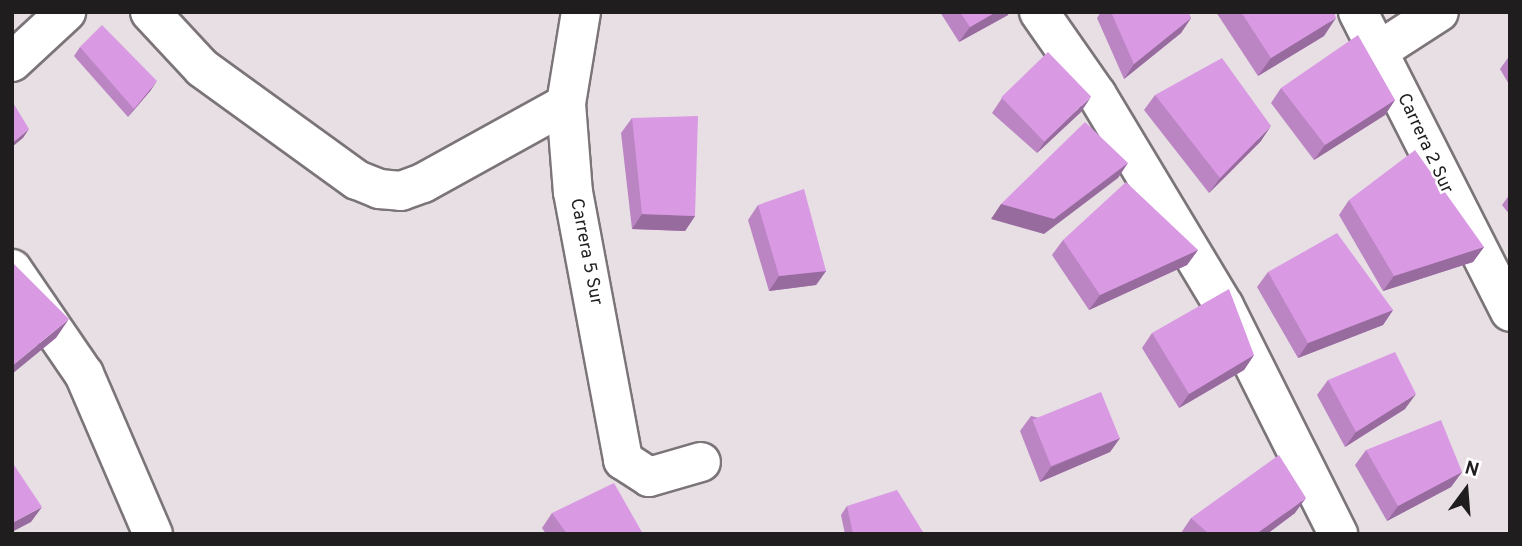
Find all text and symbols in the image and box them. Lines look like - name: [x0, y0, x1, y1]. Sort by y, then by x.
- street label: Carrera 2 Sur: [1391, 90, 1457, 198]
- street label: Carrera 5 Sur: [564, 197, 606, 307]
- north arrow: [1431, 455, 1501, 525]
- text: N: [1462, 456, 1482, 483]

